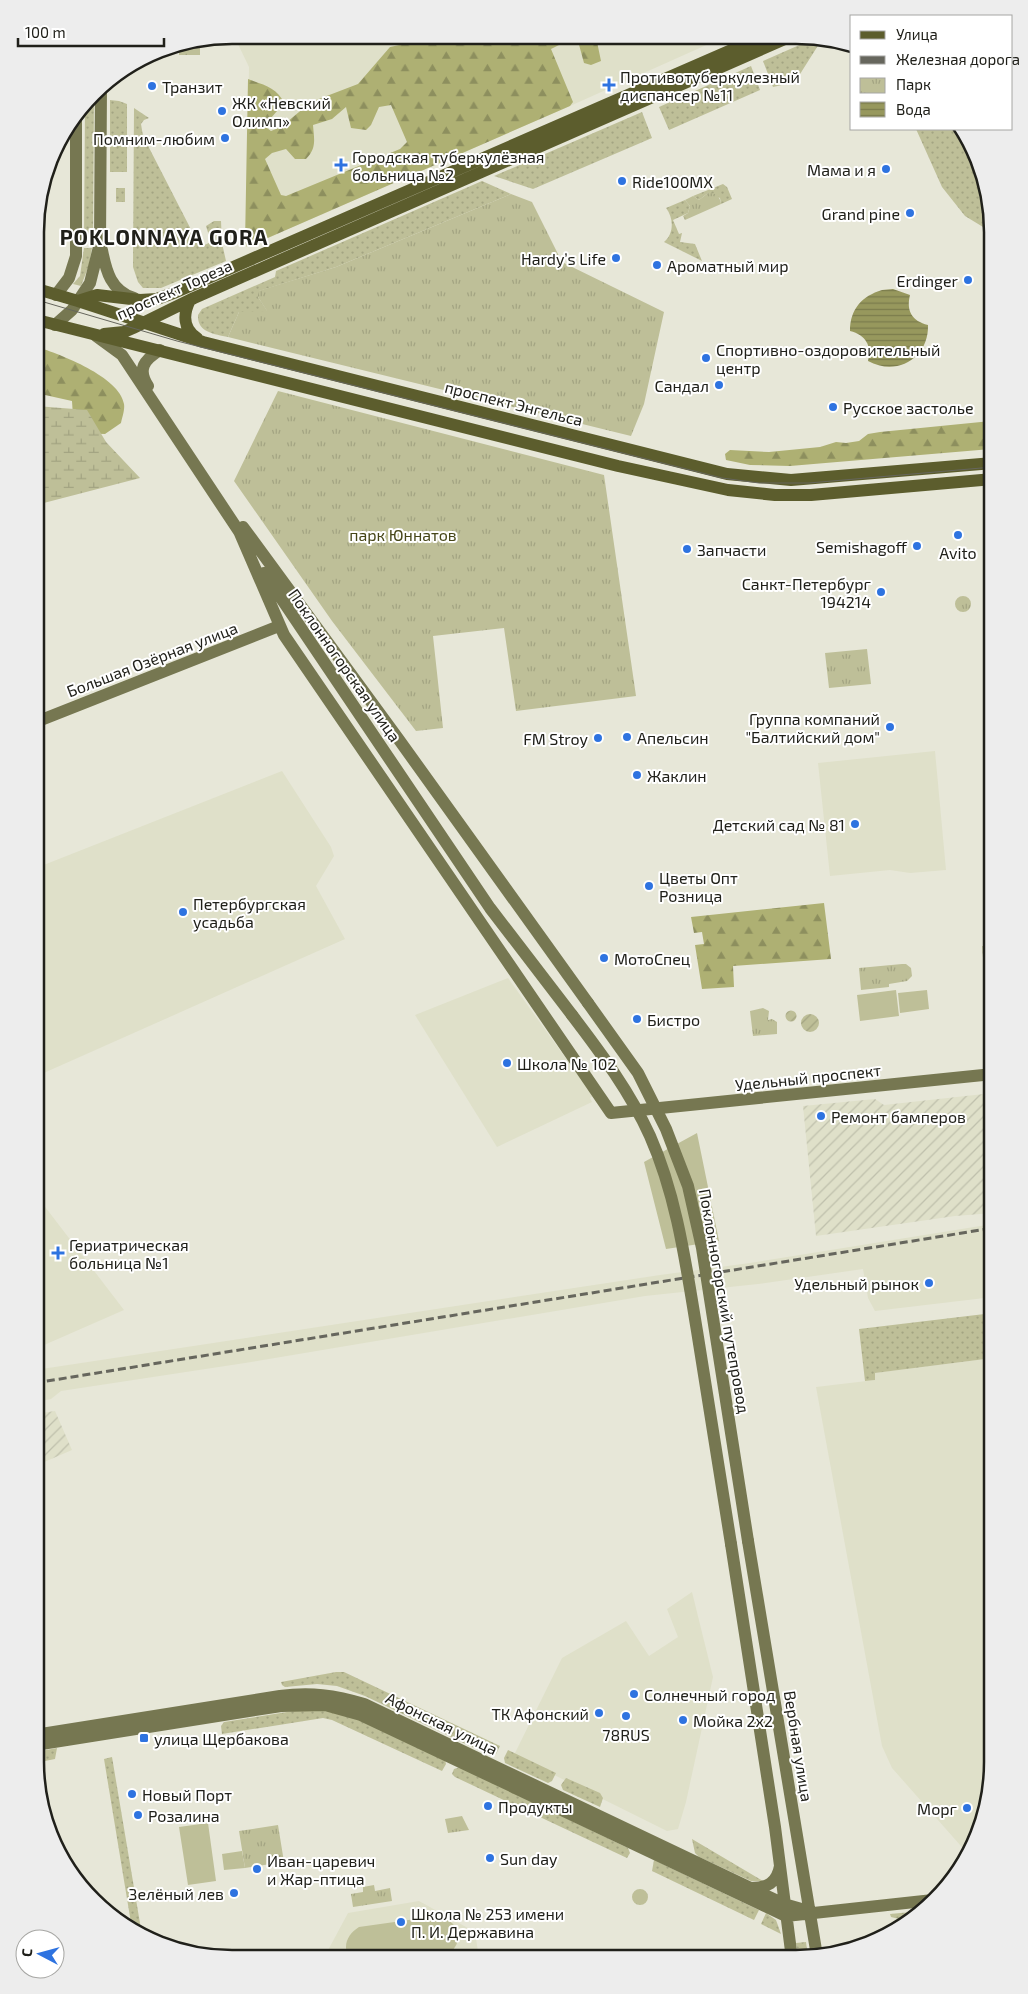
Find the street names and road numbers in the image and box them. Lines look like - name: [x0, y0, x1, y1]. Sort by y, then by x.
- street label: проспект Тореза: [113, 255, 235, 323]
- street label: проспект Энгельса: [443, 377, 585, 429]
- street label: Поклонногорская улица: [284, 585, 405, 746]
- street label: Большая Озёрная улица: [64, 618, 240, 701]
- street label: Удельный проспект: [734, 1060, 882, 1094]
- street label: Поклонногорский путепровод: [695, 1187, 754, 1415]
- street label: Афонская улица: [383, 1688, 501, 1759]
- street label: Вербная улица: [780, 1689, 817, 1803]

